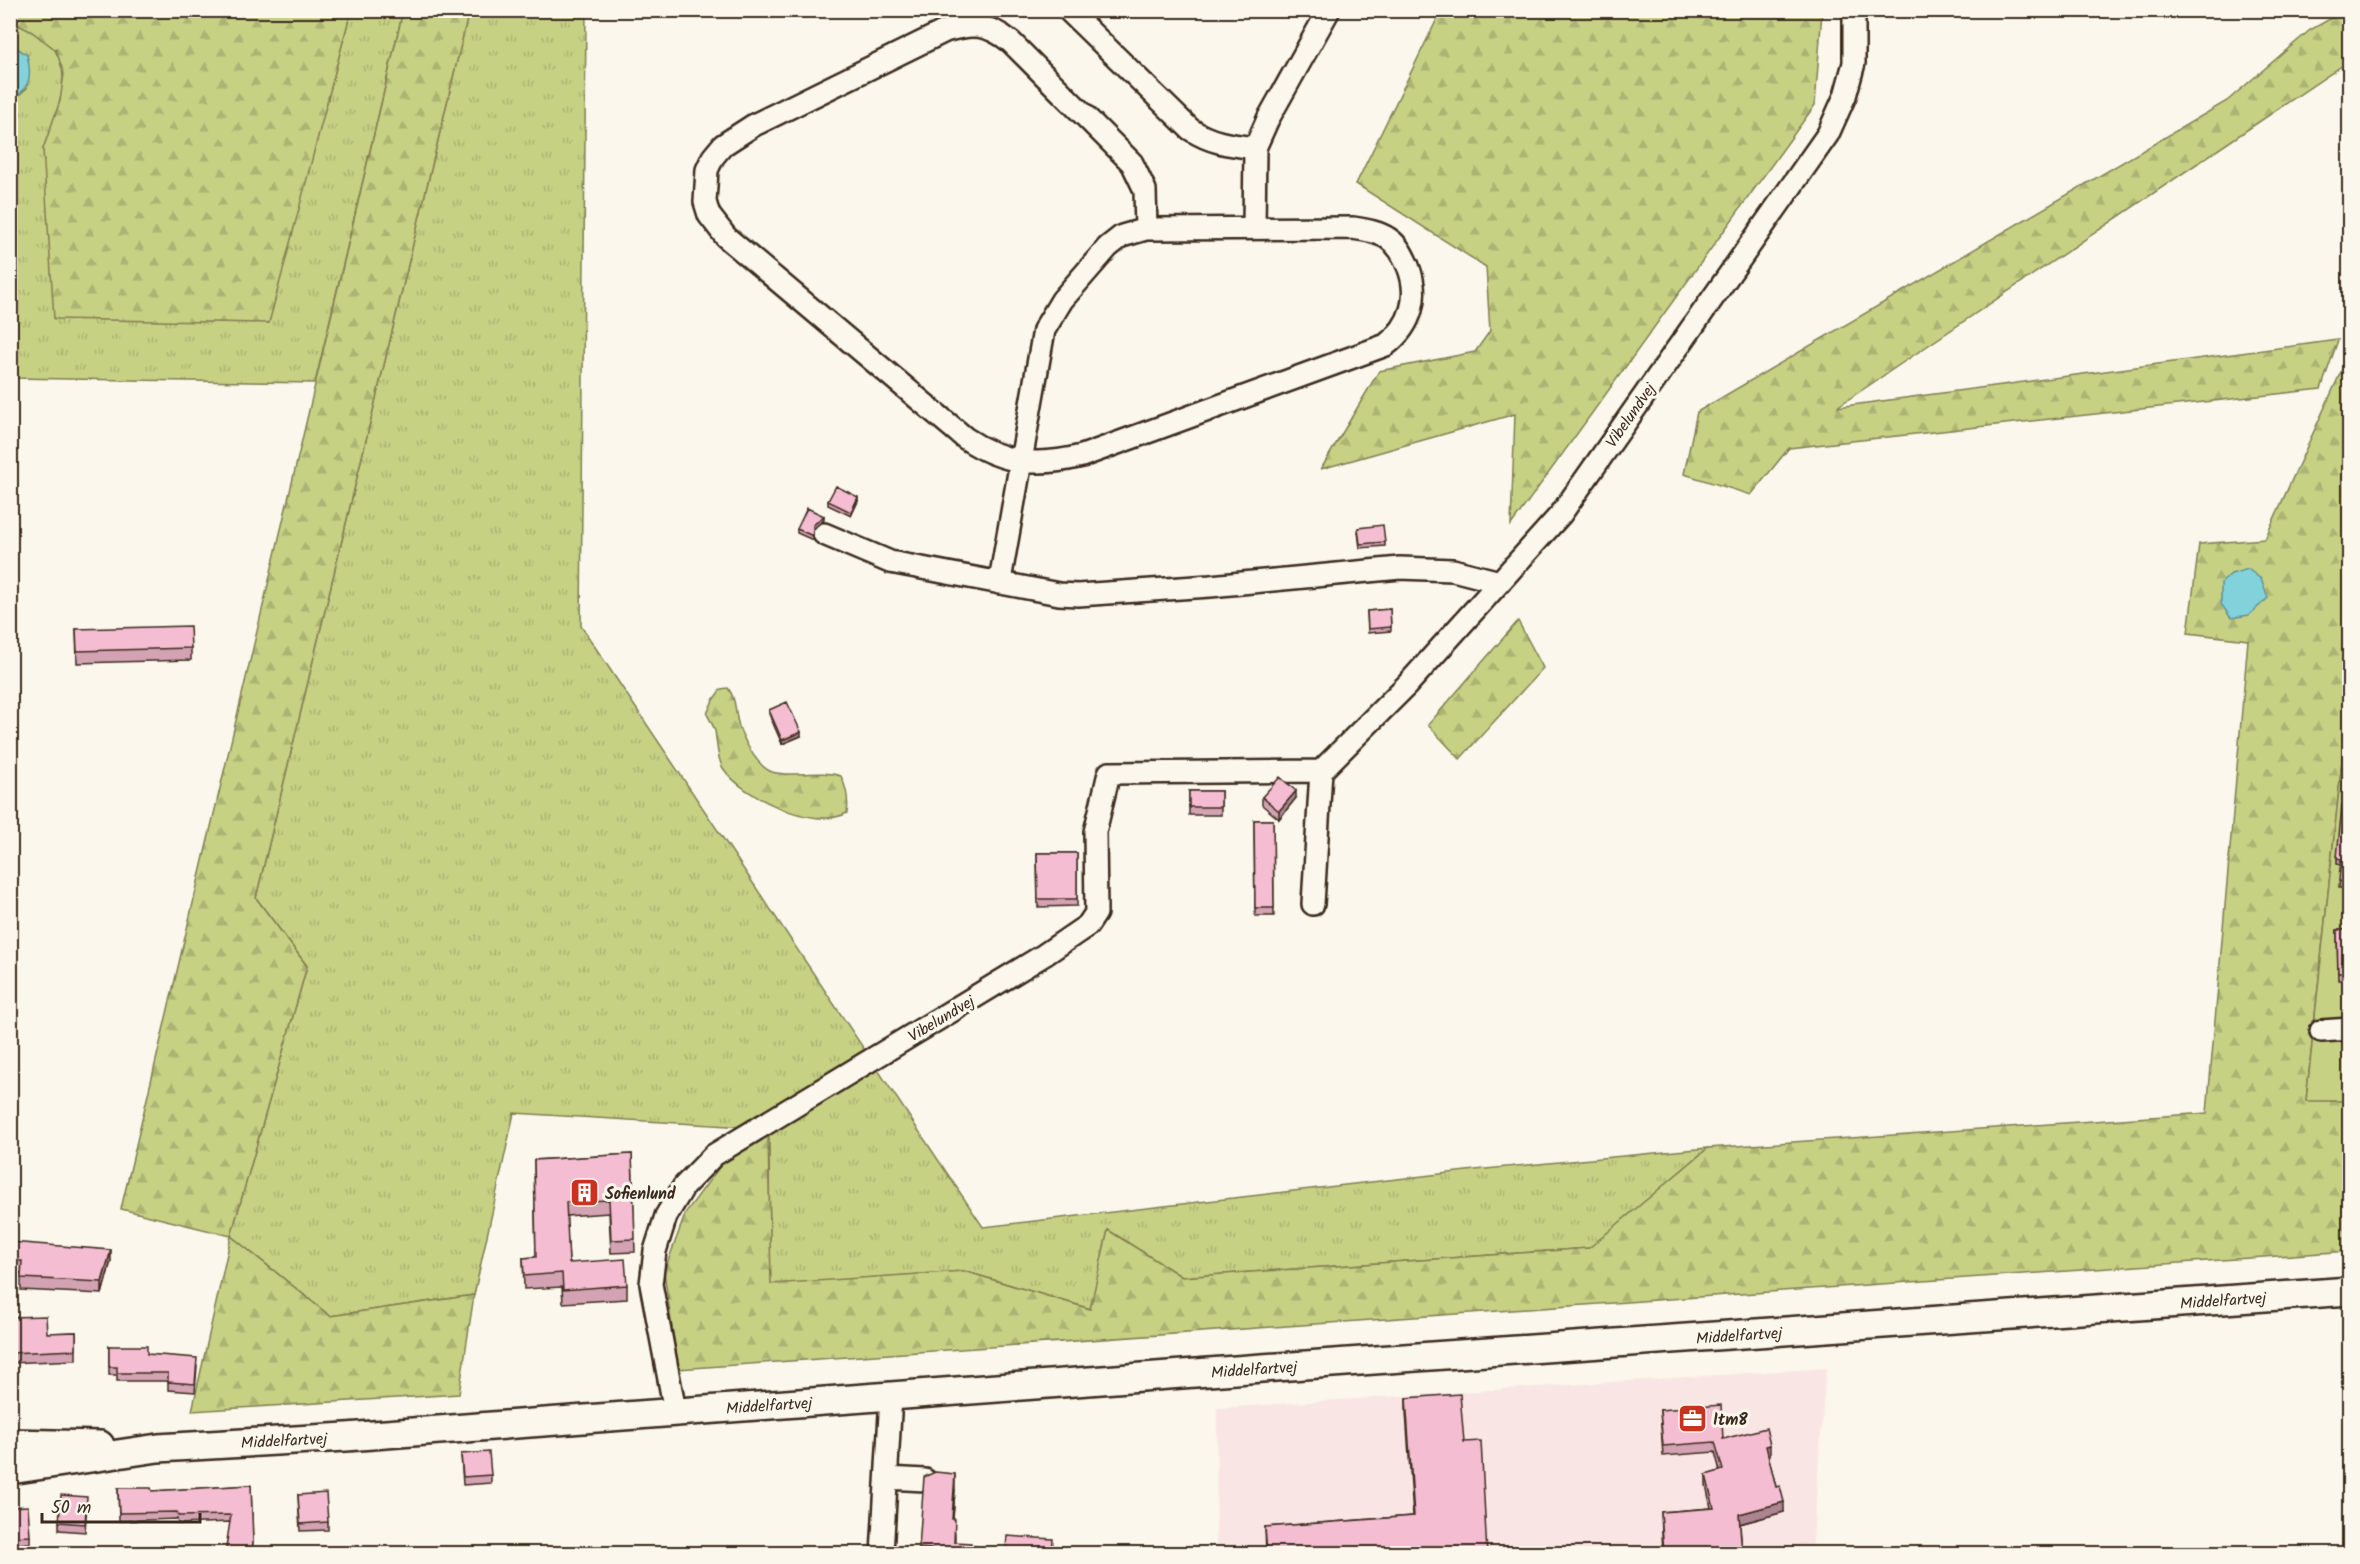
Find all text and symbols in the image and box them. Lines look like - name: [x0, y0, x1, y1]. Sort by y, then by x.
- street label: Vibelundvej: [1600, 378, 1663, 453]
- street label: Vibelundvej: [904, 989, 981, 1049]
- building icon: Sofienlund: [568, 1177, 600, 1209]
- place label: Sofienlund: [605, 1182, 676, 1207]
- street label: Middelfartvej: [2179, 1286, 2268, 1317]
- street label: Middelfartvej: [1695, 1321, 1784, 1352]
- street label: Middelfartvej: [1210, 1355, 1299, 1386]
- street label: Middelfartvej: [725, 1391, 814, 1422]
- office icon: Itm8: [1676, 1403, 1708, 1435]
- place label: Itm8: [1713, 1408, 1748, 1433]
- street label: Middelfartvej: [240, 1427, 329, 1456]
- scale bar: [42, 1486, 200, 1524]
- text: 50 m: [51, 1494, 91, 1523]

